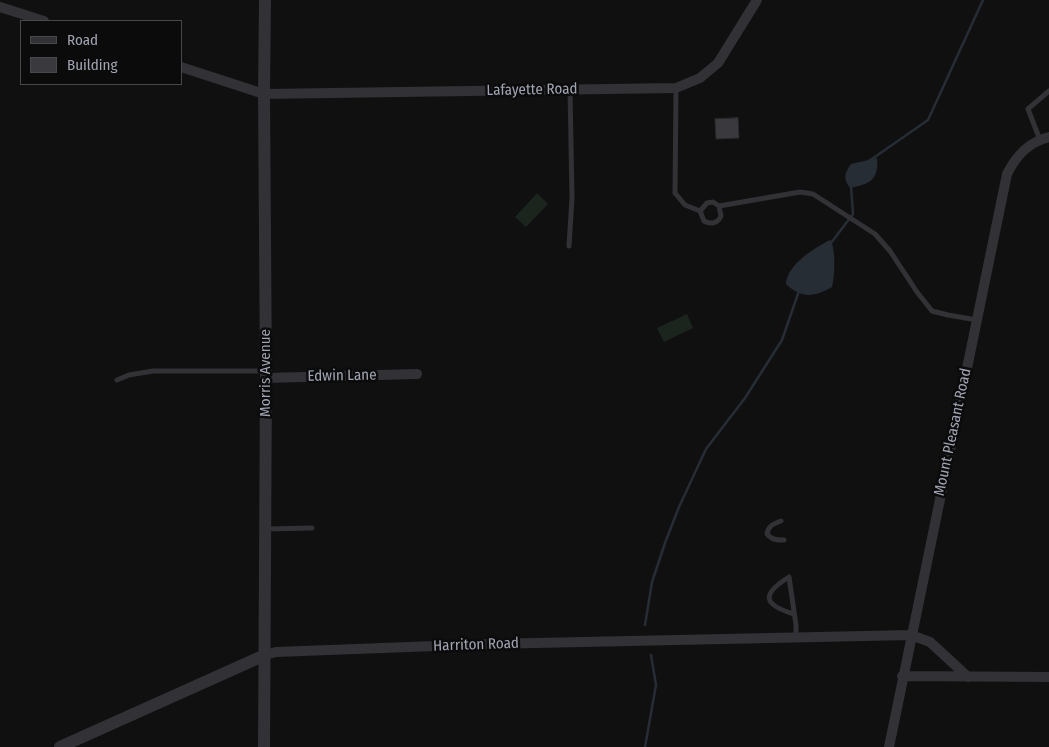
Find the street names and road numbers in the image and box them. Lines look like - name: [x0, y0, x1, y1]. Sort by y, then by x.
- street label: Lafayette Road: [486, 80, 578, 100]
- street label: Morris Avenue: [257, 329, 275, 417]
- street label: Edwin Lane: [307, 366, 377, 386]
- street label: Mount Pleasant Road: [931, 367, 975, 497]
- street label: Harriton Road: [433, 635, 519, 655]

